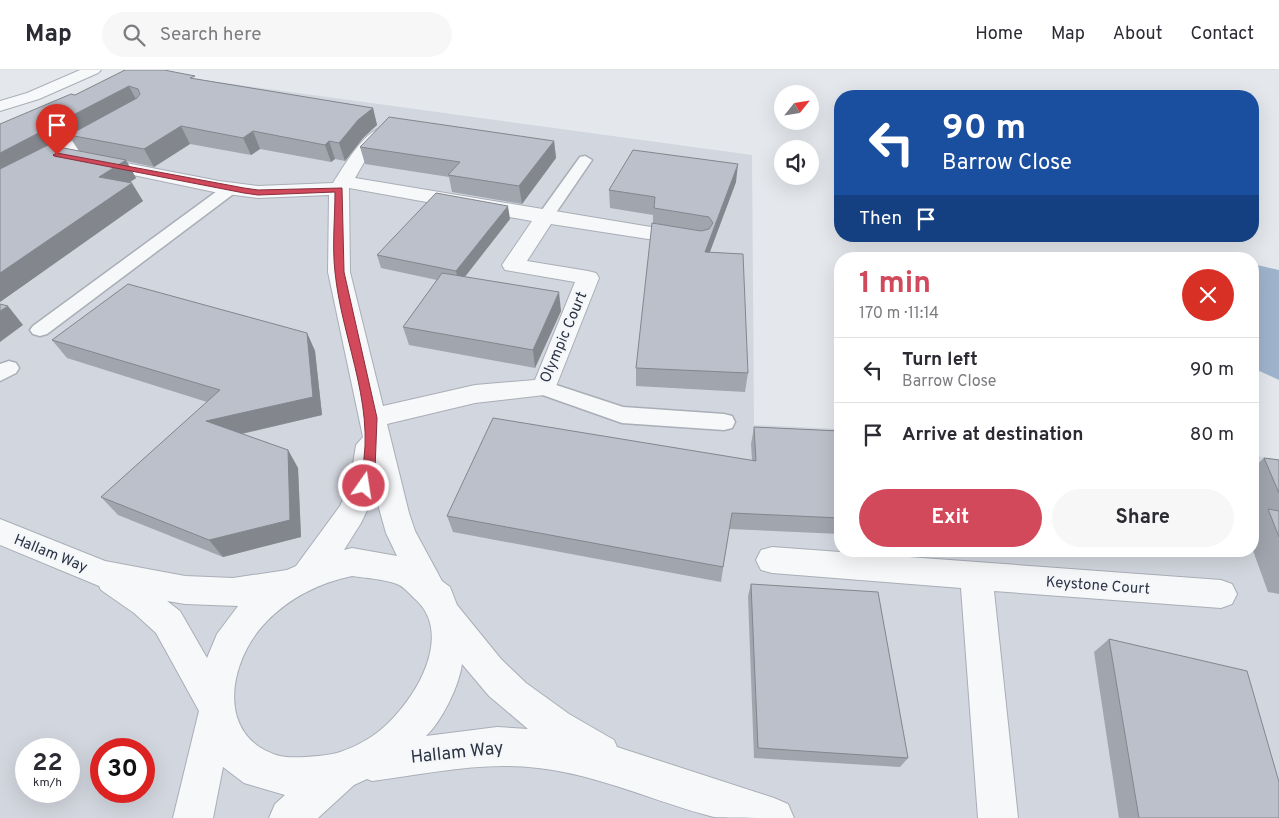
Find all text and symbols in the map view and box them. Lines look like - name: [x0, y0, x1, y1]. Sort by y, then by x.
- search box: [102, 12, 452, 57]
- text: Map: [25, 20, 72, 50]
- icon: search: [120, 21, 148, 49]
- text: Search here: [160, 23, 261, 47]
- text: Home: [975, 23, 1023, 46]
- text: Map: [1051, 23, 1085, 46]
- text: About: [1113, 23, 1162, 46]
- text: Contact: [1190, 23, 1254, 46]
- north arrow: [774, 85, 819, 130]
- map controls: [774, 85, 819, 185]
- pin: [36, 104, 78, 155]
- text: 90 m: [942, 107, 1026, 151]
- icon: left: [859, 110, 924, 175]
- icon: arrive: [43, 111, 71, 139]
- button: sound: [774, 140, 819, 185]
- text: Barrow Close: [942, 150, 1072, 177]
- icon: arrive: [912, 205, 940, 233]
- text: Then: [859, 207, 902, 231]
- text: 1 min: [859, 266, 931, 303]
- button: close: [1182, 269, 1234, 321]
- street label: Olympic Court: [537, 289, 592, 386]
- text: 170 m · 11:14: [859, 304, 939, 324]
- text: Turn left: [902, 348, 978, 372]
- icon: left: [859, 356, 887, 384]
- text: 90 m: [1190, 358, 1234, 382]
- text: Barrow Close: [902, 372, 996, 392]
- icon: arrive: [859, 421, 887, 449]
- text: Arrive at destination: [902, 423, 1083, 447]
- text: 80 m: [1190, 423, 1234, 447]
- position arrow: [337, 459, 389, 511]
- button: Exit: [859, 489, 1042, 547]
- button: Share: [1052, 489, 1234, 547]
- street label: Hallam Way: [11, 531, 90, 578]
- street label: Keystone Court: [1045, 573, 1151, 600]
- street label: Hallam Way: [410, 737, 505, 770]
- speed limit sign: 30: [90, 738, 155, 803]
- text: 22: [32, 748, 63, 780]
- text: km/h: [33, 775, 62, 791]

